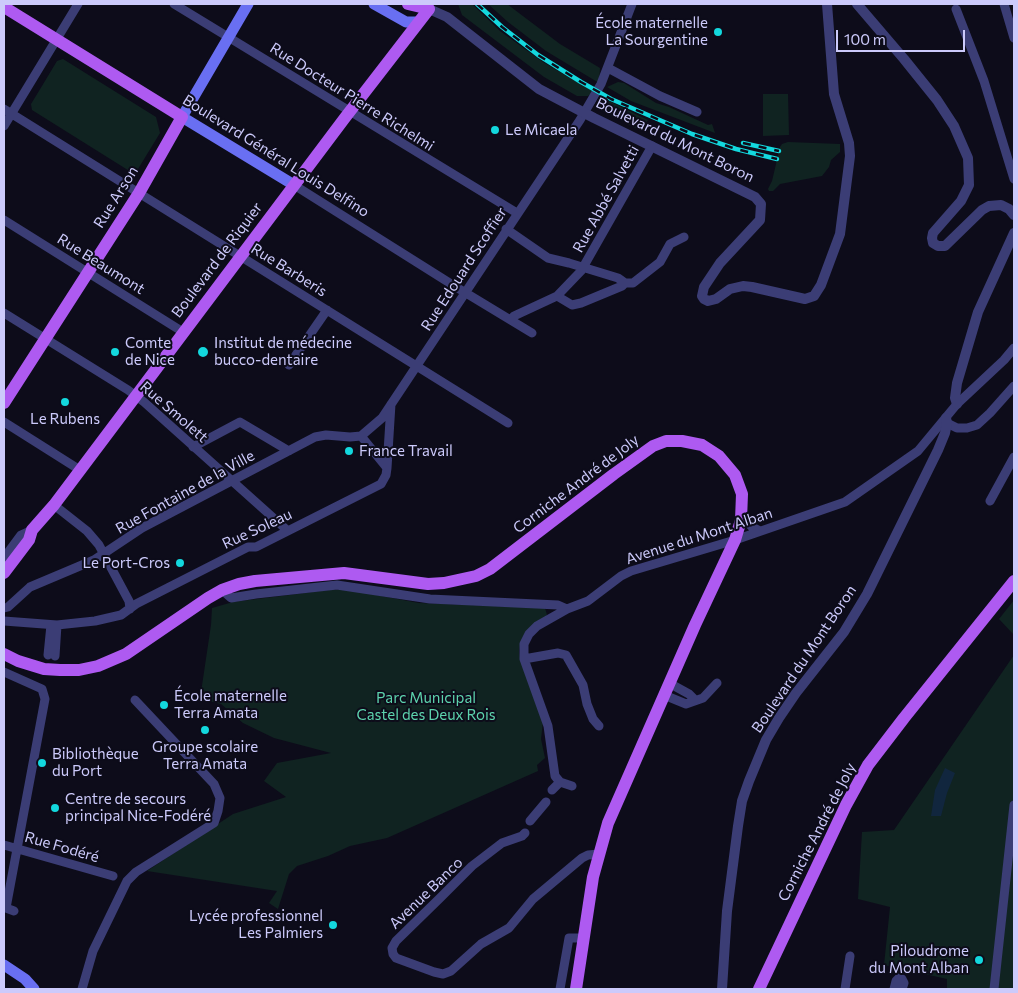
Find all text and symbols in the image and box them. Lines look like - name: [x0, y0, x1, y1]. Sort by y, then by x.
- place label: École maternelle La Sourgentine: [595, 14, 708, 49]
- scale bar: [838, 20, 967, 52]
- marker: École maternelle La Sourgentine: [712, 26, 724, 38]
- text: 100 m: [844, 30, 886, 48]
- street label: Rue Docteur Pierre Richelmi: [267, 39, 437, 155]
- street label: Boulevard Général Louis Delfino: [179, 91, 373, 221]
- street label: Boulevard du Mont Boron: [593, 94, 757, 186]
- place label: Le Micaela: [505, 121, 577, 139]
- marker: Le Micaela: [489, 124, 501, 136]
- street label: Rue Abbé Salvetti: [569, 142, 643, 256]
- street label: Rue Arson: [90, 163, 142, 231]
- street label: Boulevard de Riquier: [168, 199, 266, 321]
- street label: Rue Edouard Scoffier: [417, 204, 511, 334]
- street label: Rue Beaumont: [54, 230, 148, 298]
- street label: Rue Barberis: [248, 240, 330, 300]
- place label: Comte de Nice: [125, 334, 175, 369]
- place label: Institut de médecine bucco-dentaire: [214, 334, 352, 369]
- marker: Institut de médecine bucco-dentaire: [196, 345, 210, 359]
- marker: Comte de Nice: [109, 346, 121, 358]
- street label: Rue Smolett: [136, 378, 212, 446]
- marker: Le Rubens: [59, 396, 71, 408]
- place label: Le Rubens: [30, 410, 100, 428]
- street label: Corniche André de Joly: [510, 431, 642, 537]
- place label: France Travail: [359, 442, 453, 460]
- marker: France Travail: [343, 445, 355, 457]
- street label: Rue Fontaine de la Ville: [112, 446, 258, 538]
- street label: Avenue du Mont Alban: [623, 504, 775, 568]
- street label: Rue Soleau: [219, 505, 295, 553]
- place label: Le Port-Cros: [82, 554, 170, 572]
- marker: Le Port-Cros: [174, 557, 186, 569]
- street label: Boulevard du Mont Boron: [748, 582, 860, 736]
- place label: École maternelle Terra Amata: [174, 687, 287, 722]
- park label: Parc Municipal Castel des Deux Rois: [356, 689, 496, 724]
- marker: École maternelle Terra Amata: [158, 699, 170, 711]
- marker: Groupe scolaire Terra Amata: [199, 724, 211, 736]
- place label: Groupe scolaire Terra Amata: [152, 738, 258, 773]
- place label: Bibliothèque du Port: [52, 745, 139, 780]
- marker: Bibliothèque du Port: [36, 757, 48, 769]
- street label: Corniche André de Joly: [774, 760, 860, 904]
- place label: Centre de secours principal Nice-Fodéré: [65, 790, 211, 825]
- marker: Centre de secours principal Nice-Fodéré: [49, 802, 61, 814]
- street label: Rue Fodéré: [23, 828, 101, 866]
- street label: Avenue Banco: [385, 853, 467, 933]
- place label: Lycée professionnel Les Palmiers: [189, 907, 323, 942]
- marker: Lycée professionnel Les Palmiers: [327, 919, 339, 931]
- place label: Piloudrome du Mont Alban: [869, 942, 969, 977]
- marker: Piloudrome du Mont Alban: [973, 954, 985, 966]

